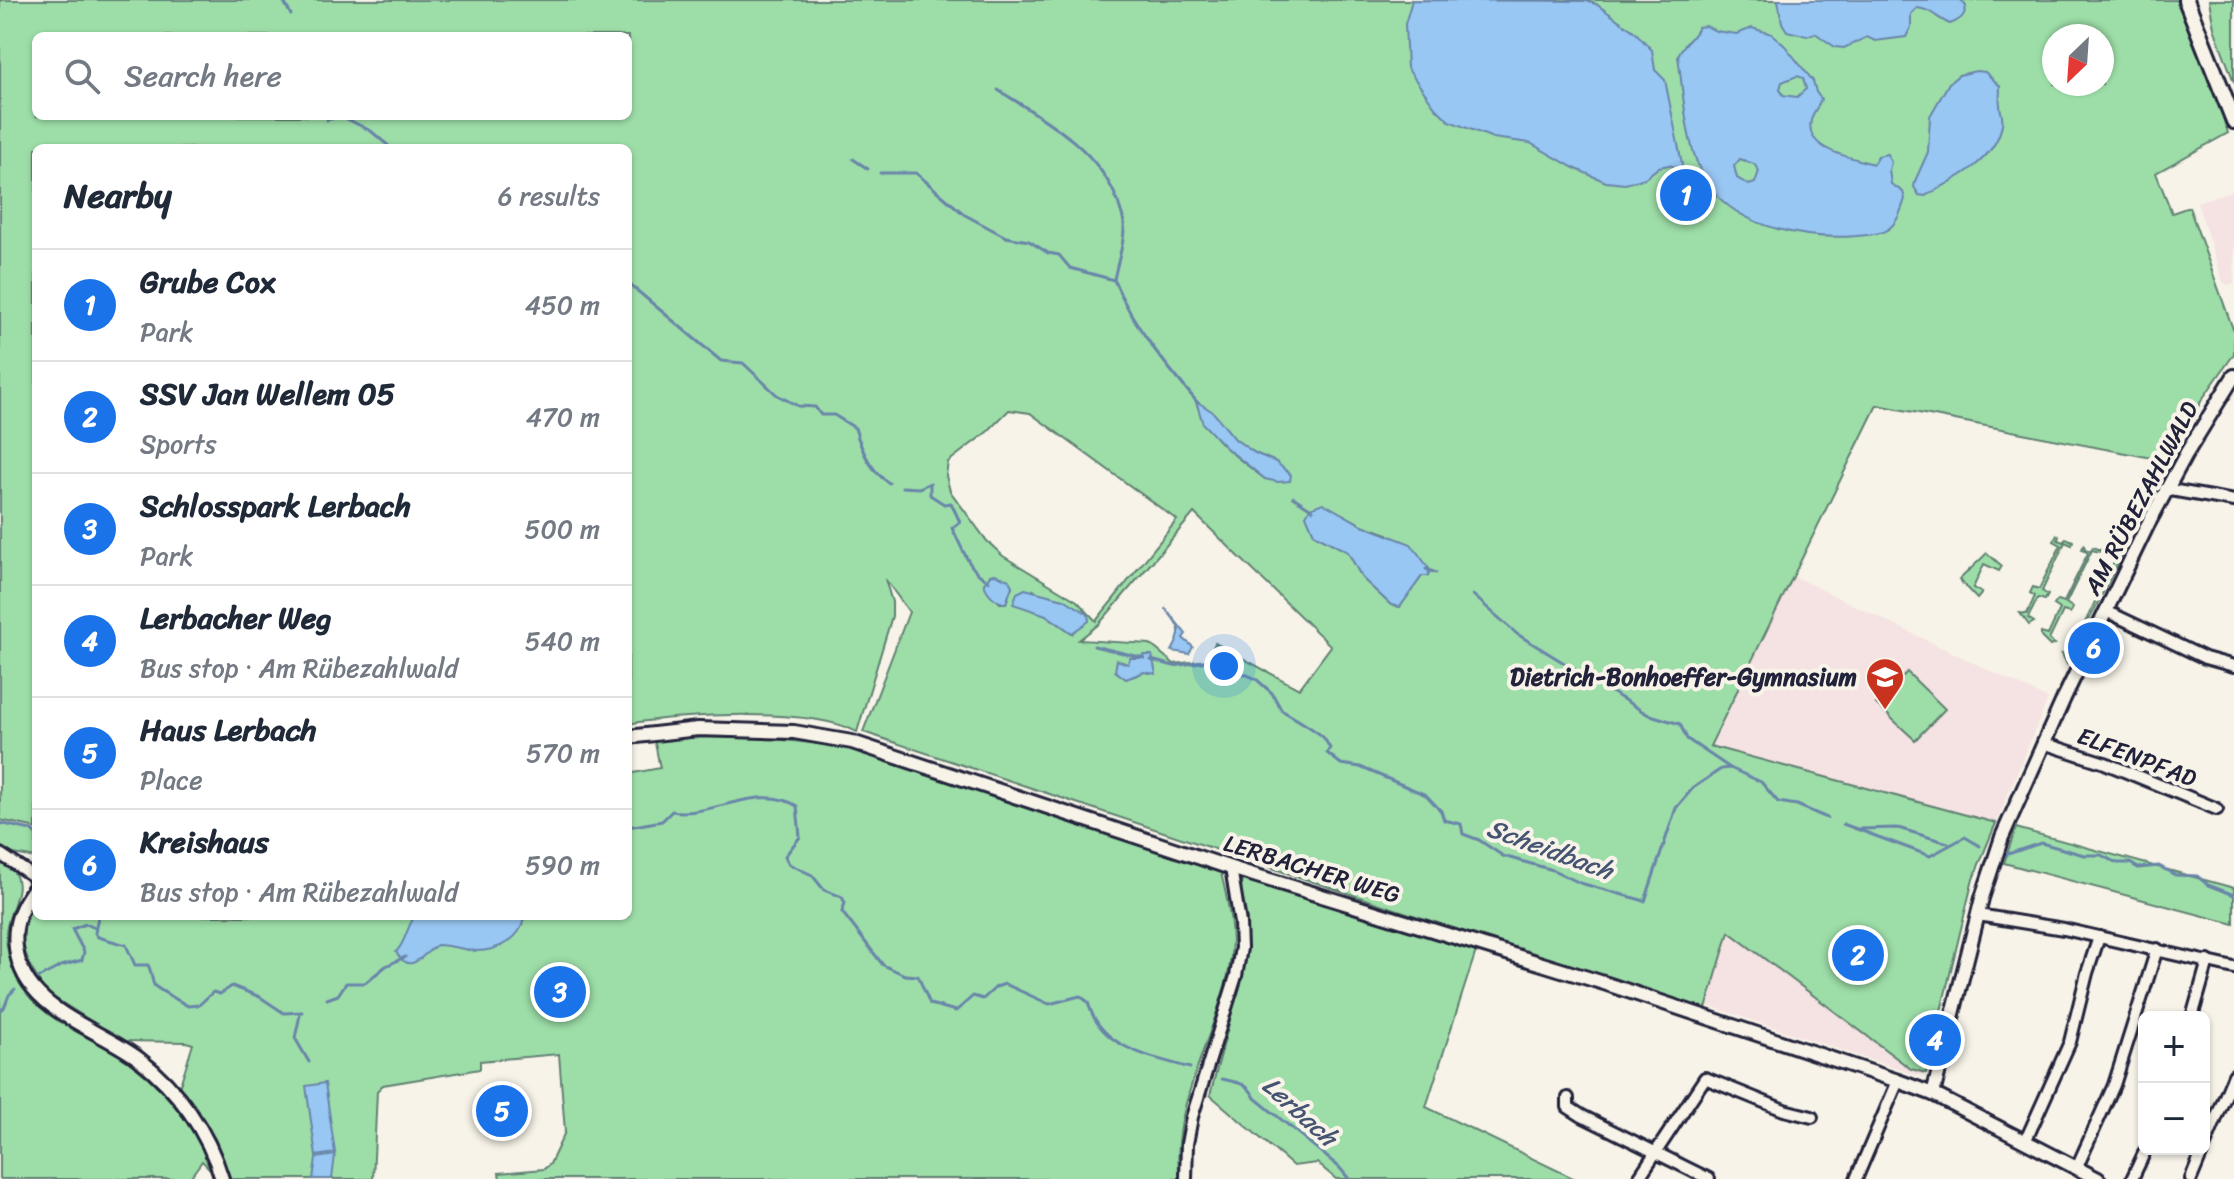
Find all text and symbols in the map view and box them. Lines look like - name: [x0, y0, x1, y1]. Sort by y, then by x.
- north arrow: [2042, 24, 2114, 96]
- search box: [32, 32, 632, 120]
- text: Search here: [124, 49, 282, 103]
- icon: search: [60, 54, 104, 98]
- pin: 1: [1660, 165, 1712, 225]
- text: Nearby: [64, 166, 172, 226]
- text: 6 results: [498, 173, 600, 219]
- text: Grube Cox: [140, 255, 275, 309]
- text: 1: [84, 282, 96, 328]
- text: 450 m: [525, 282, 600, 328]
- text: Park: [140, 309, 193, 355]
- text: SSV Jan Wellem 05: [140, 367, 395, 421]
- street label: AM RÜBEZAHLWALD: [2072, 393, 2210, 604]
- text: 2: [82, 394, 98, 440]
- text: 470 m: [526, 394, 600, 440]
- text: Sports: [140, 421, 216, 467]
- text: Schlosspark Lerbach: [140, 479, 411, 533]
- text: 3: [83, 506, 97, 552]
- text: 500 m: [525, 506, 600, 552]
- text: Park: [140, 533, 193, 579]
- text: Lerbacher Weg: [140, 591, 332, 645]
- text: 4: [82, 618, 98, 664]
- text: 540 m: [525, 618, 600, 664]
- pin: 6: [2068, 618, 2120, 678]
- text: Bus stop · Am Rübezahlwald: [140, 645, 458, 691]
- your location: [1204, 646, 1244, 686]
- place label: Dietrich-Bonhoeffer-Gymnasium: [1510, 656, 1857, 698]
- school or university icon: Dietrich-Bonhoeffer-Gymnasium: [1864, 656, 1906, 711]
- text: Haus Lerbach: [140, 703, 316, 757]
- street label: ELFENPFAD: [2071, 715, 2203, 799]
- text: 5: [82, 730, 98, 776]
- text: 570 m: [526, 730, 600, 776]
- text: Place: [140, 757, 203, 803]
- water label: Scheidbach: [1481, 805, 1622, 894]
- text: Kreishaus: [140, 815, 269, 869]
- street label: LERBACHER WEG: [1219, 822, 1405, 916]
- text: 6: [83, 842, 97, 888]
- text: 590 m: [525, 842, 600, 888]
- text: Bus stop · Am Rübezahlwald: [140, 869, 458, 915]
- pin: 2: [1832, 925, 1884, 985]
- pin: 3: [534, 962, 586, 1022]
- pin: 4: [1909, 1010, 1961, 1070]
- map controls: [2138, 1011, 2210, 1155]
- button: +: [2138, 1011, 2210, 1083]
- water label: Lerbach: [1251, 1064, 1350, 1160]
- pin: 5: [476, 1081, 528, 1141]
- button: −: [2138, 1083, 2210, 1155]

